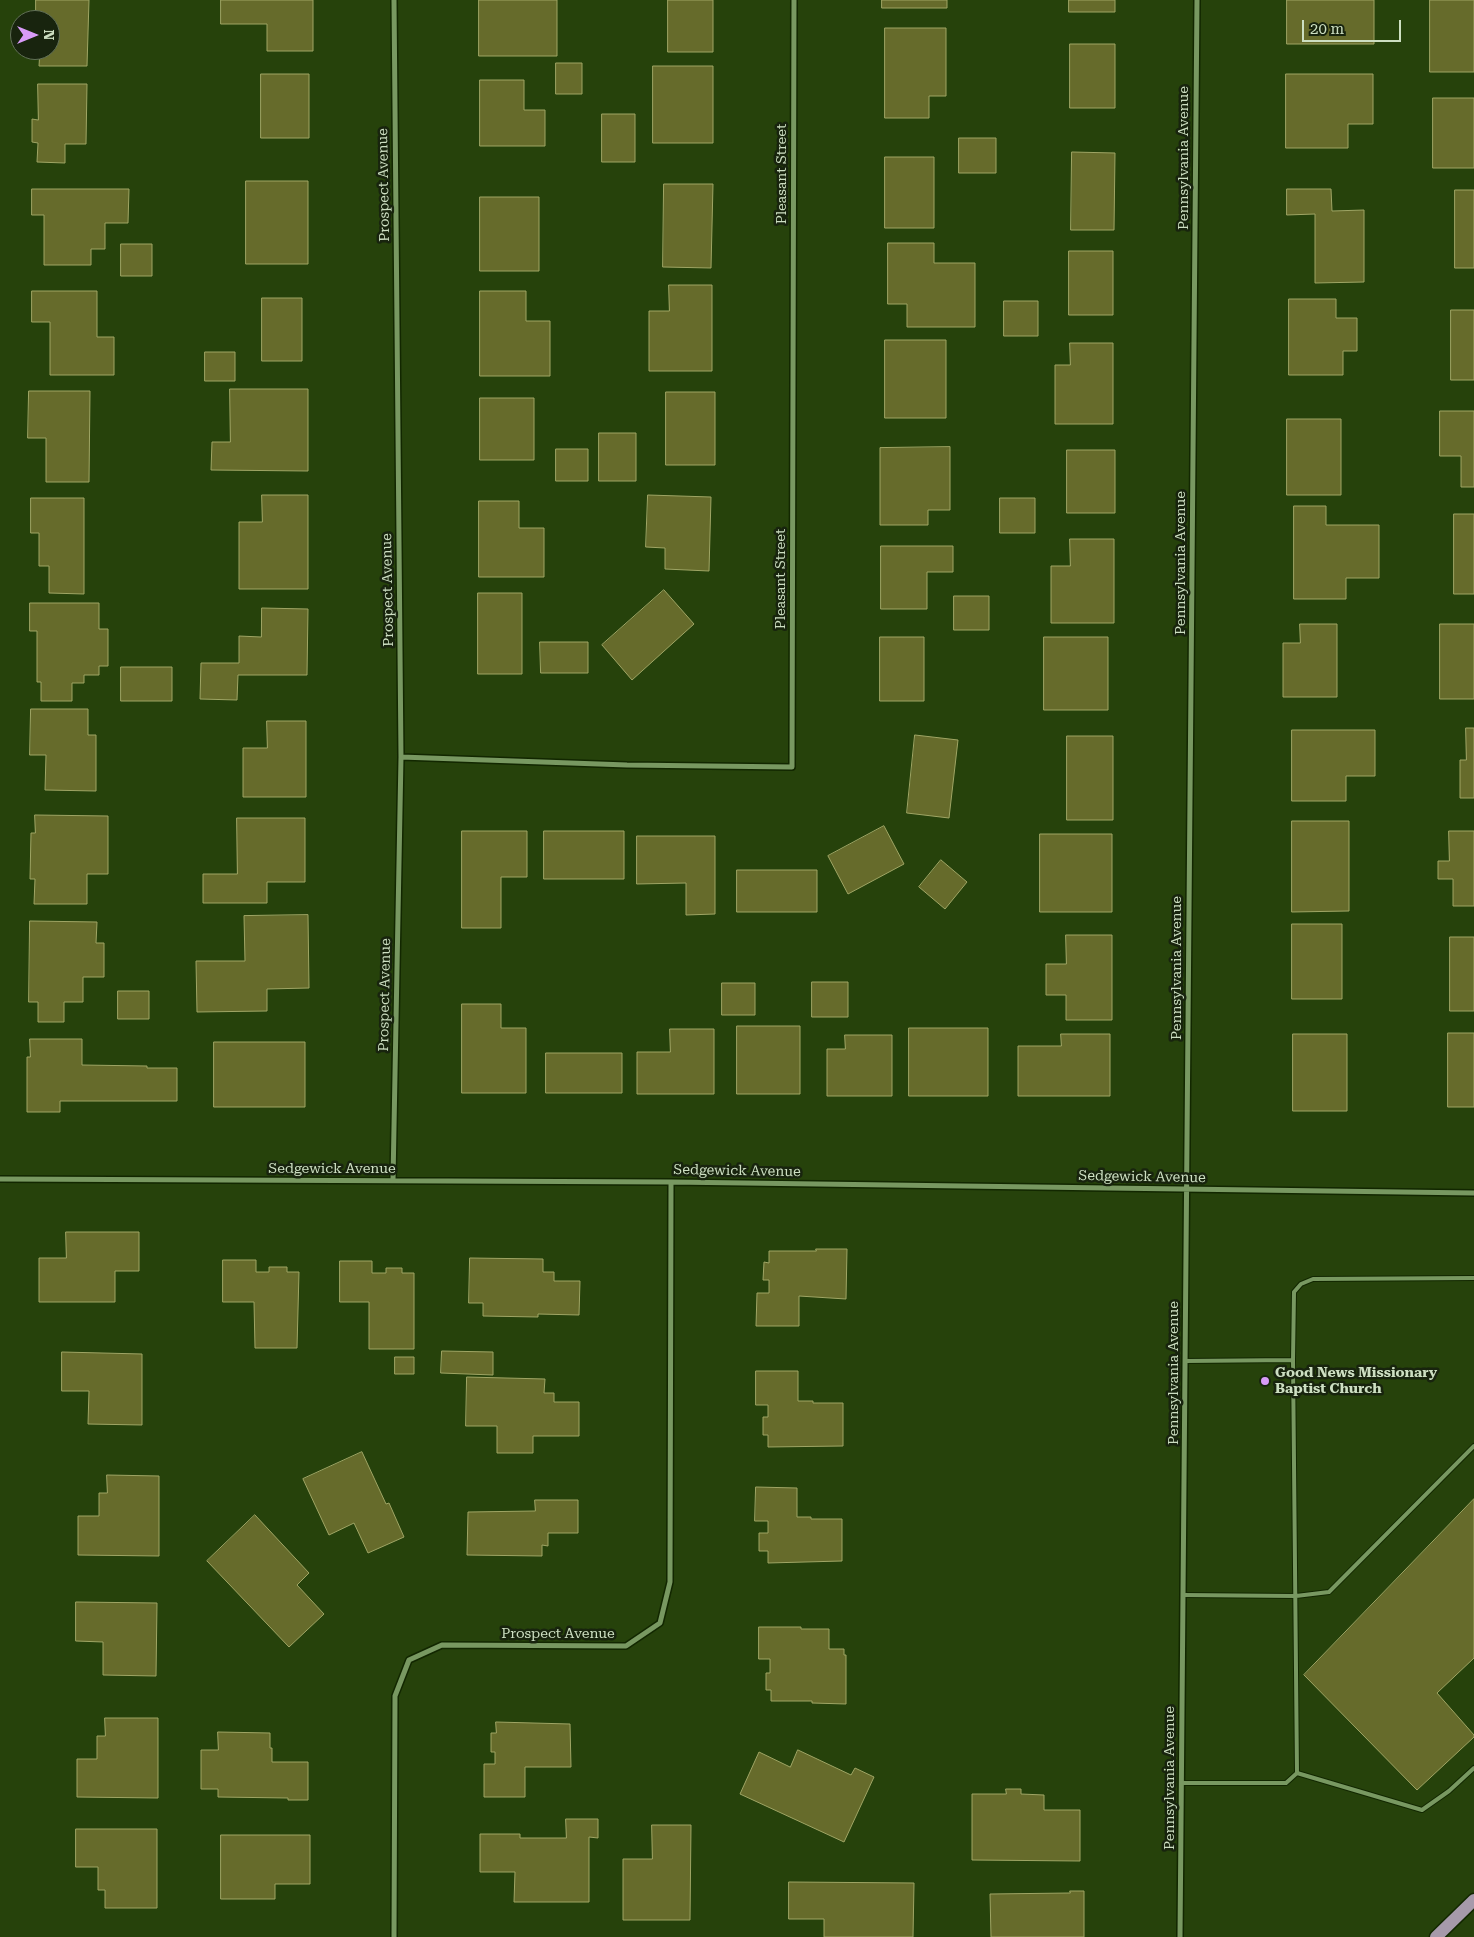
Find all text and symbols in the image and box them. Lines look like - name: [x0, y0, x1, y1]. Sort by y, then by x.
- north arrow: [10, 10, 60, 60]
- scale bar: [1304, 10, 1403, 42]
- text: 20 m: [1310, 20, 1344, 38]
- text: N: [41, 30, 57, 40]
- street label: Pennsylvania Avenue: [1176, 86, 1192, 230]
- street label: Pleasant Street: [774, 124, 790, 224]
- street label: Prospect Avenue: [375, 128, 393, 242]
- street label: Pennsylvania Avenue: [1173, 491, 1189, 635]
- street label: Pleasant Street: [773, 529, 789, 629]
- street label: Prospect Avenue: [379, 533, 397, 647]
- street label: Pennsylvania Avenue: [1169, 896, 1185, 1040]
- street label: Prospect Avenue: [376, 938, 394, 1052]
- street label: Sedgewick Avenue: [268, 1161, 396, 1177]
- street label: Sedgewick Avenue: [673, 1161, 801, 1181]
- street label: Sedgewick Avenue: [1078, 1167, 1206, 1187]
- street label: Pennsylvania Avenue: [1166, 1301, 1182, 1445]
- place label: Good News Missionary Baptist Church: [1275, 1365, 1437, 1398]
- marker: Good News Missionary Baptist Church: [1259, 1375, 1271, 1387]
- street label: Prospect Avenue: [501, 1626, 615, 1642]
- street label: Pennsylvania Avenue: [1162, 1706, 1178, 1850]

